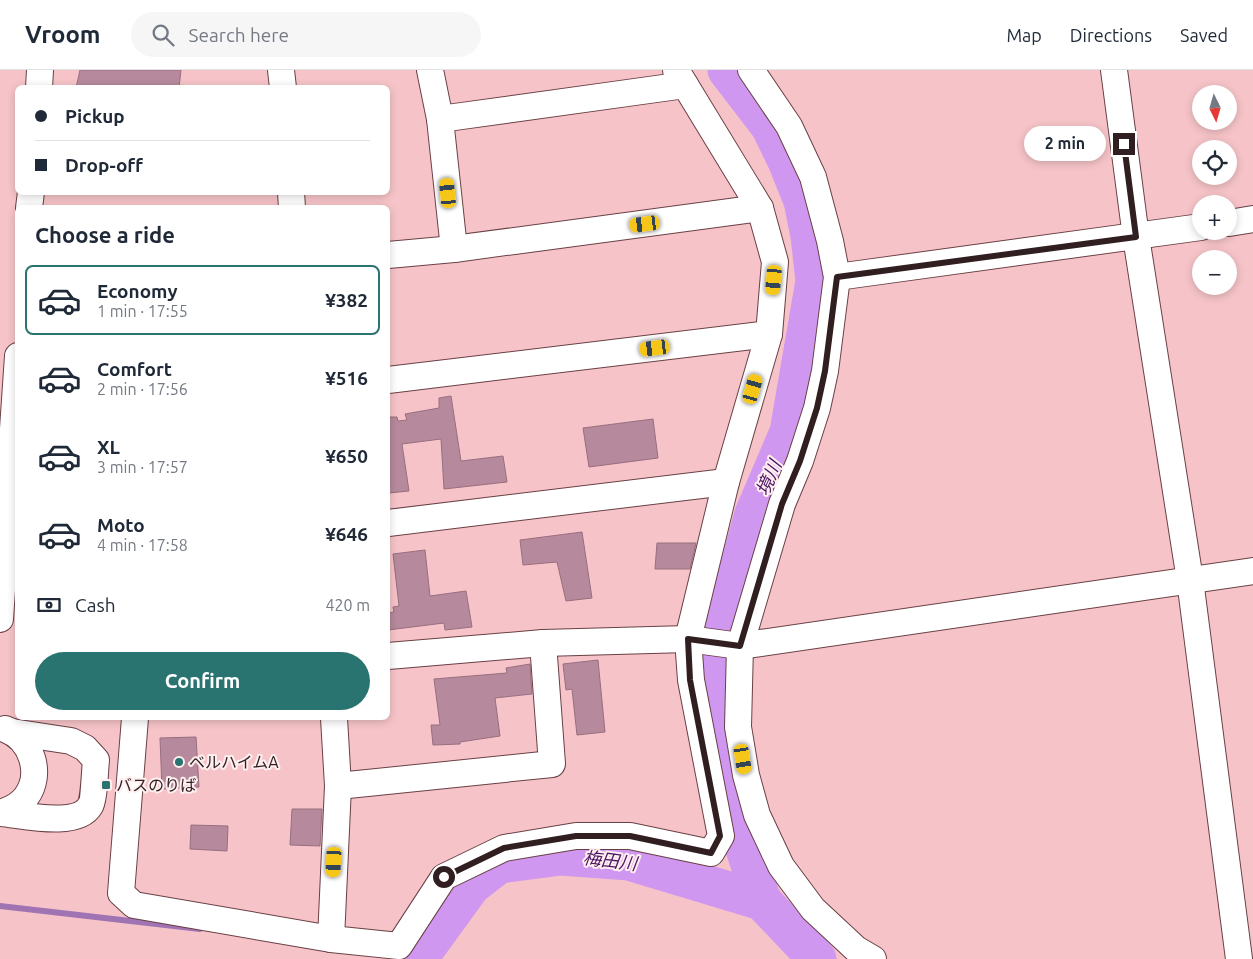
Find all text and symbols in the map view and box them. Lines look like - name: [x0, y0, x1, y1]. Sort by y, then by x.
- search box: [131, 12, 481, 57]
- text: Vroom: [25, 21, 101, 48]
- icon: search: [149, 21, 177, 49]
- text: Search here: [189, 24, 289, 46]
- text: Map: [1006, 25, 1042, 45]
- text: Directions: [1070, 25, 1152, 45]
- text: Saved: [1180, 25, 1228, 45]
- north arrow: [1192, 85, 1238, 130]
- map controls: [1192, 85, 1237, 295]
- text: Pickup: [65, 105, 125, 127]
- callout: 2 min: [1024, 126, 1106, 162]
- route end: [1113, 133, 1135, 155]
- text: 2 min: [1045, 134, 1085, 152]
- button: locate: [1192, 140, 1237, 185]
- text: Drop-off: [65, 154, 143, 176]
- car: [438, 177, 457, 209]
- button: +: [1192, 195, 1237, 240]
- car: [629, 215, 660, 233]
- text: Choose a ride: [35, 222, 175, 247]
- button: −: [1192, 250, 1237, 295]
- car: [765, 264, 782, 296]
- icon: car: [37, 278, 82, 323]
- text: Economy: [97, 280, 178, 302]
- text: ¥382: [325, 289, 368, 311]
- text: 1 min · 17:55: [97, 302, 188, 320]
- car: [639, 339, 670, 357]
- icon: car: [37, 356, 82, 401]
- text: Comfort: [97, 358, 172, 380]
- text: ¥516: [325, 367, 368, 389]
- car: [741, 373, 764, 405]
- text: 2 min · 17:56: [97, 380, 188, 398]
- icon: car: [37, 434, 82, 479]
- text: XL: [97, 436, 120, 458]
- text: ¥650: [325, 445, 368, 467]
- water label: 境川: [752, 455, 785, 498]
- text: 3 min · 17:57: [97, 458, 188, 476]
- icon: car: [37, 512, 82, 557]
- text: Moto: [97, 514, 145, 536]
- text: ¥646: [325, 523, 368, 545]
- text: 4 min · 17:58: [97, 536, 188, 554]
- icon: cash: [35, 591, 63, 619]
- text: Cash: [75, 594, 116, 616]
- text: 420 m: [325, 596, 370, 614]
- button: Confirm: [35, 652, 370, 710]
- car: [733, 743, 752, 775]
- place label: ベルハイムA: [189, 753, 279, 771]
- marker: ベルハイムA: [173, 756, 185, 768]
- place label: バスのりば: [116, 776, 196, 794]
- marker: バスのりば: [100, 779, 112, 791]
- car: [325, 847, 342, 877]
- water label: 梅田川: [582, 847, 640, 873]
- route start: [433, 866, 455, 888]

